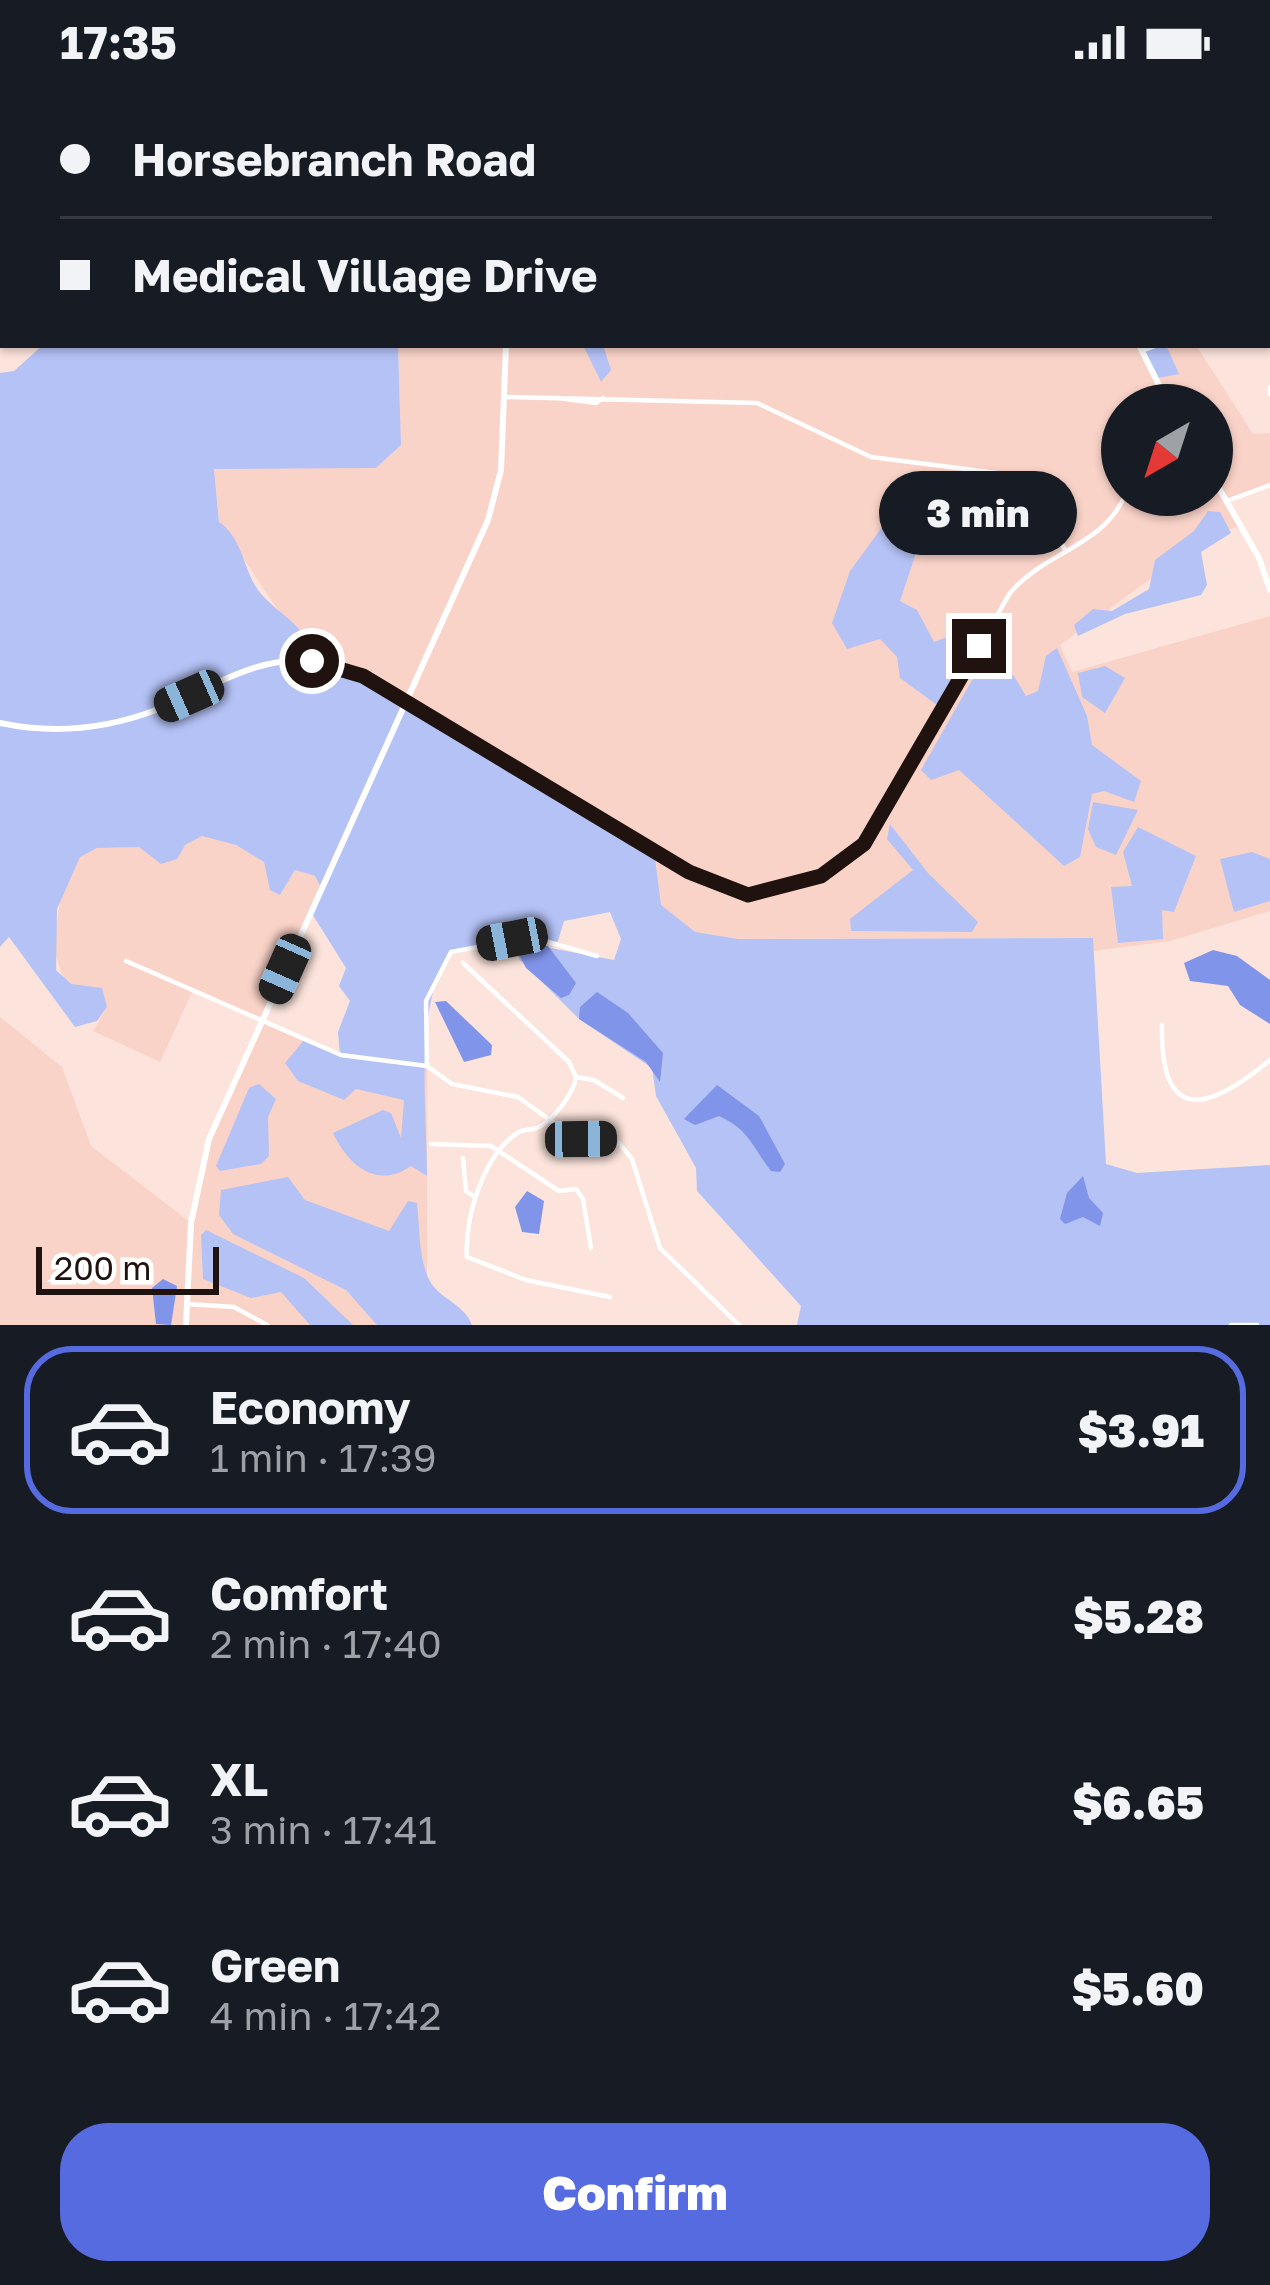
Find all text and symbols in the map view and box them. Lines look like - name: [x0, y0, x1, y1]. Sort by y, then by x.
- text: 17:35: [60, 15, 177, 69]
- text: Horsebranch Road: [132, 132, 536, 186]
- text: Medical Village Drive: [132, 248, 598, 302]
- north arrow: [1101, 384, 1233, 516]
- map controls: [1101, 384, 1233, 516]
- callout: 3 min: [880, 472, 1078, 556]
- text: 3 min: [926, 489, 1030, 536]
- route end: [952, 619, 1006, 673]
- route start: [285, 634, 339, 688]
- car: [149, 665, 229, 727]
- car: [473, 914, 551, 964]
- car: [254, 929, 316, 1009]
- car: [545, 1120, 617, 1158]
- scale bar: [36, 1241, 219, 1294]
- text: 200 m: [54, 1248, 152, 1287]
- icon: car: [66, 1376, 174, 1484]
- text: Economy: [210, 1380, 411, 1434]
- text: $3.91: [1078, 1403, 1204, 1457]
- text: 1 min · 17:39: [210, 1434, 437, 1481]
- icon: car: [66, 1562, 174, 1670]
- text: Comfort: [210, 1566, 388, 1620]
- text: $5.28: [1073, 1589, 1204, 1643]
- text: 2 min · 17:40: [210, 1620, 442, 1667]
- icon: car: [66, 1748, 174, 1856]
- text: XL: [210, 1752, 268, 1806]
- text: $6.65: [1072, 1775, 1204, 1829]
- text: 3 min · 17:41: [210, 1806, 437, 1853]
- icon: car: [66, 1934, 174, 2042]
- text: Green: [210, 1938, 340, 1992]
- text: $5.60: [1072, 1961, 1204, 2015]
- text: 4 min · 17:42: [210, 1992, 441, 2039]
- button: Confirm: [60, 2123, 1210, 2261]

